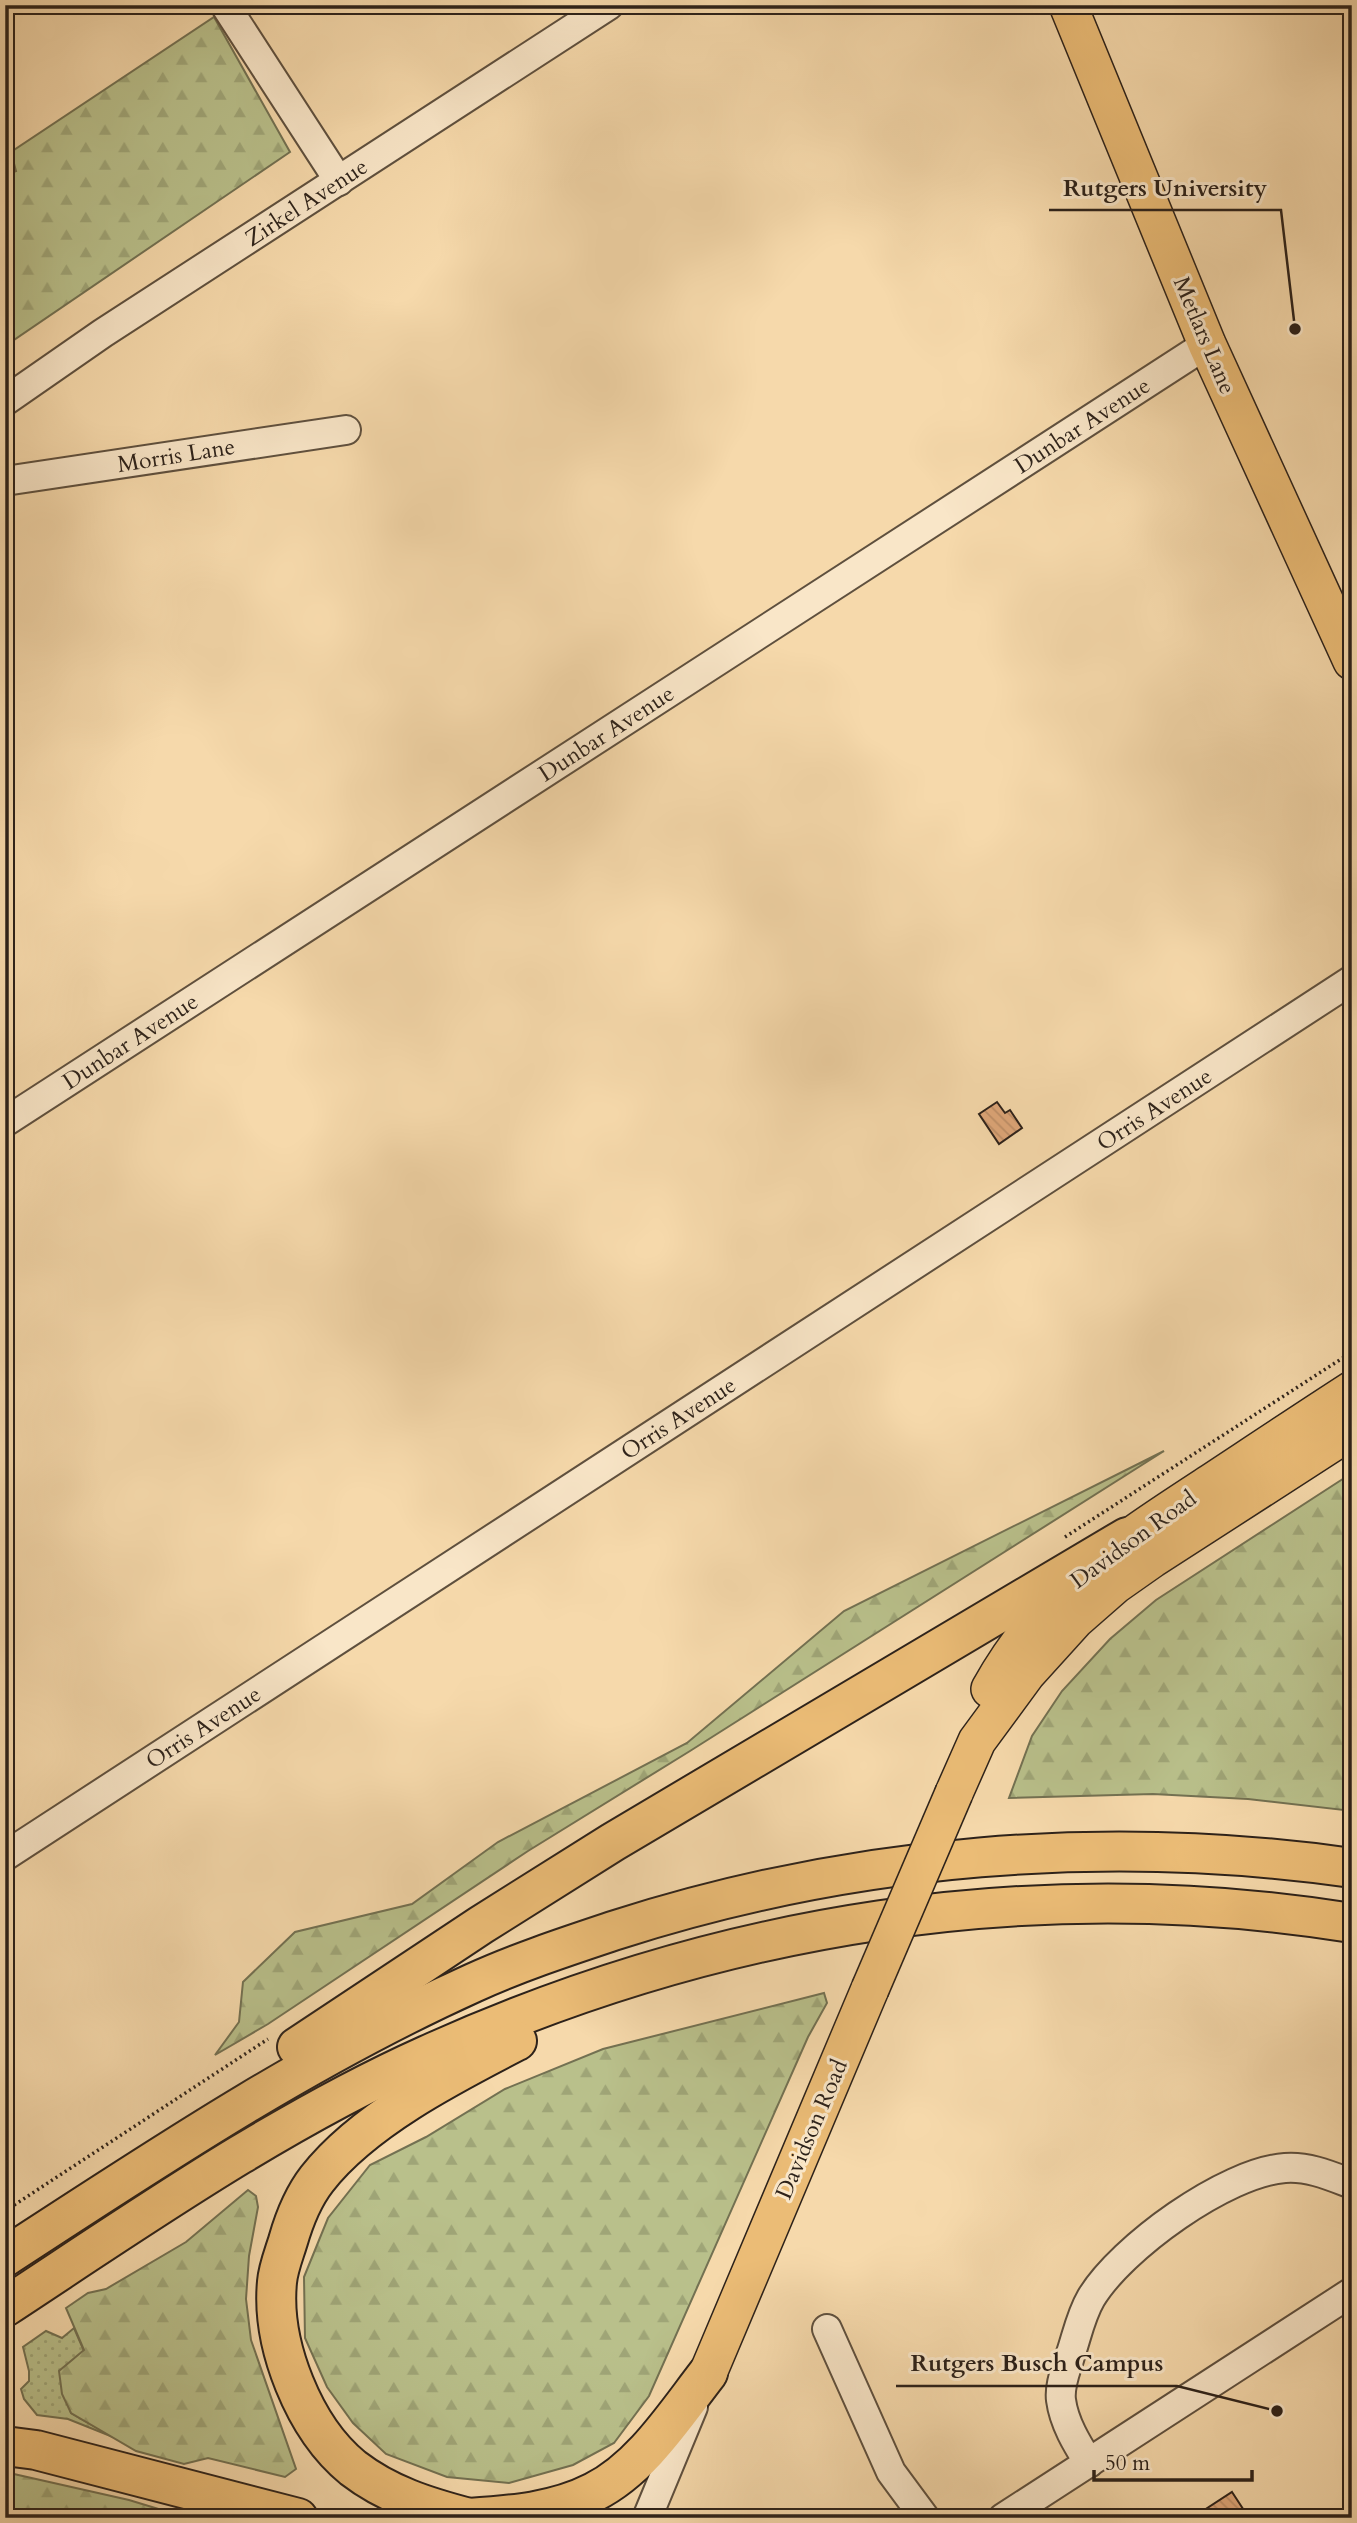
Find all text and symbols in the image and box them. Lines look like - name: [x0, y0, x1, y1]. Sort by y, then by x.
- street label: Zirkel Avenue: [239, 151, 374, 254]
- callout: Rutgers University: [1049, 165, 1281, 210]
- text: Rutgers University: [1063, 172, 1267, 205]
- street label: Metlars Lane: [1166, 272, 1243, 399]
- street label: Dunbar Avenue: [1008, 370, 1156, 481]
- street label: Morris Lane: [115, 431, 237, 480]
- street label: Dunbar Avenue: [532, 678, 680, 789]
- street label: Dunbar Avenue: [56, 986, 204, 1097]
- street label: Orris Avenue: [1091, 1061, 1218, 1158]
- street label: Orris Avenue: [615, 1370, 742, 1467]
- street label: Davidson Road: [1064, 1483, 1203, 1596]
- street label: Orris Avenue: [140, 1679, 267, 1776]
- street label: Davidson Road: [768, 2054, 855, 2204]
- callout: Rutgers Busch Campus: [896, 2341, 1177, 2386]
- text: Rutgers Busch Campus: [911, 2347, 1163, 2380]
- scale bar: [1094, 2439, 1252, 2483]
- text: 50 m: [1105, 2449, 1150, 2478]

